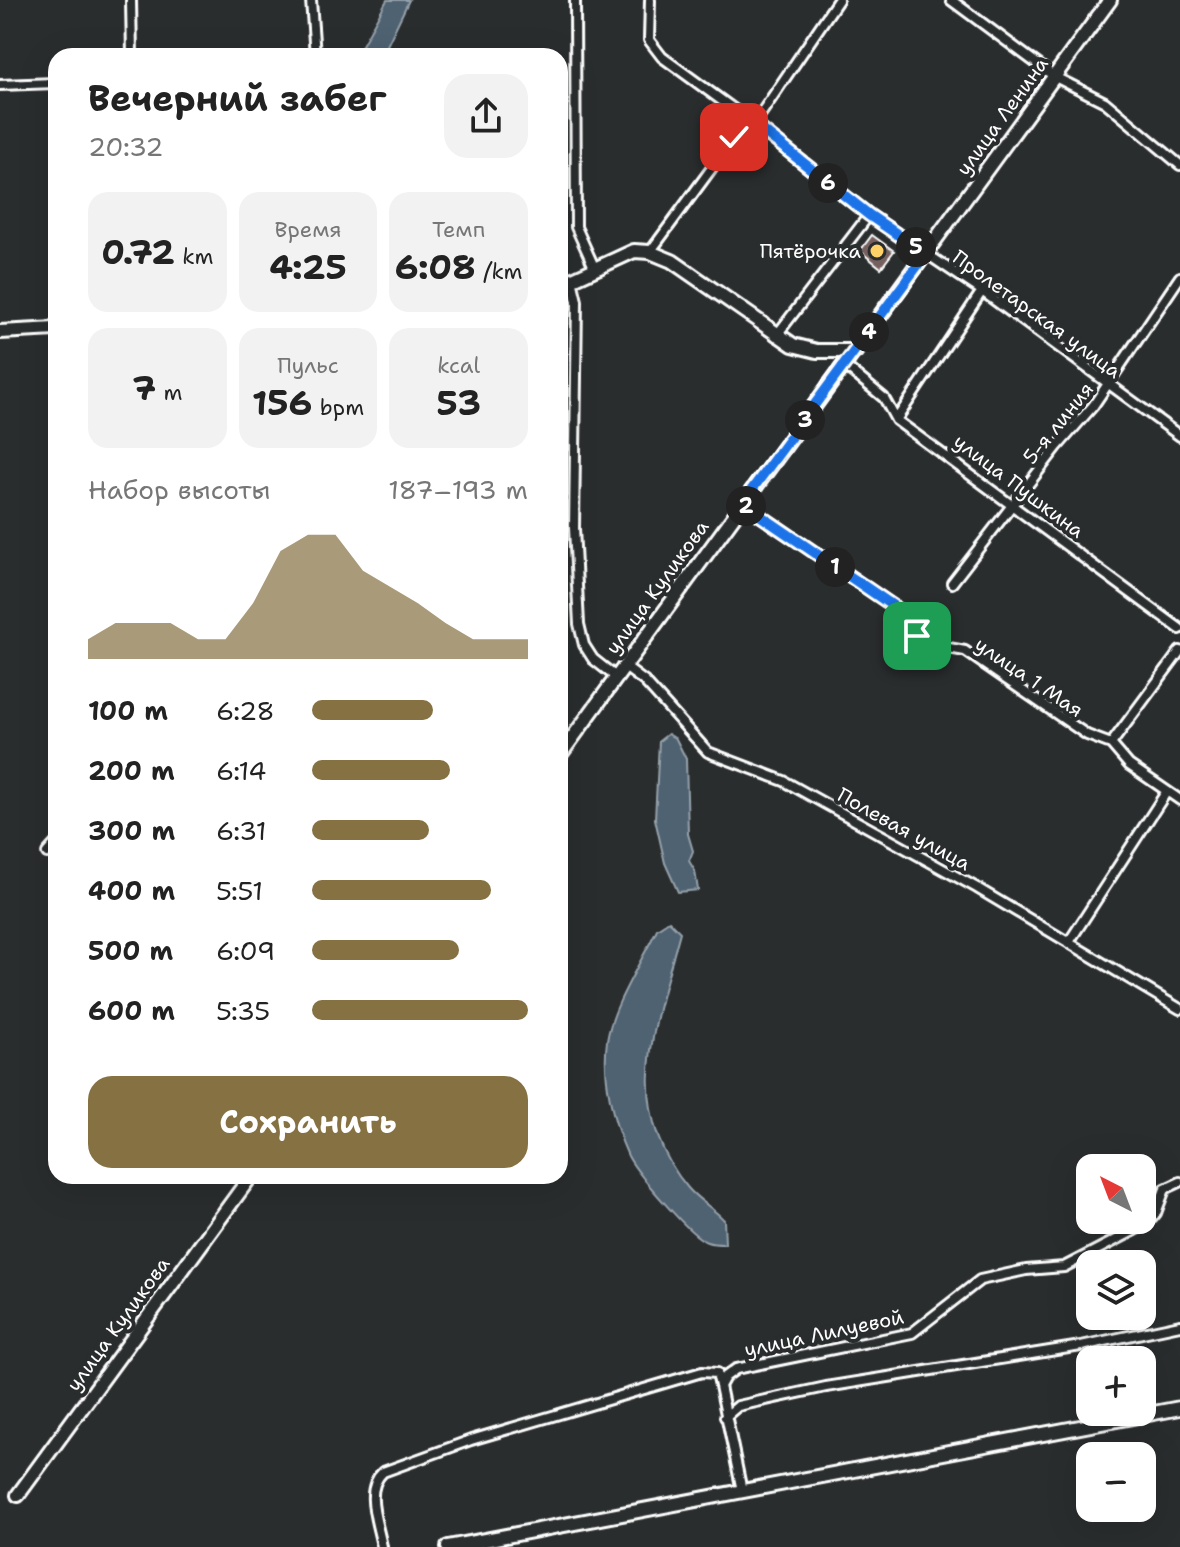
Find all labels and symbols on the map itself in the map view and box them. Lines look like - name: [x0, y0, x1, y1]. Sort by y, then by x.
- street label: улица Ленина: [950, 51, 1054, 180]
- pin: [700, 103, 768, 171]
- pin: 6: [808, 163, 848, 203]
- pin: 5: [896, 227, 936, 267]
- place label: Пятёрочка: [760, 238, 862, 264]
- marker: Пятёрочка: [868, 242, 886, 260]
- street label: Пролетарская улица: [948, 244, 1127, 384]
- pin: 4: [849, 312, 889, 352]
- street label: 5-я линия: [1017, 377, 1099, 469]
- pin: 3: [785, 400, 825, 440]
- street label: улица Пушкина: [949, 428, 1090, 544]
- pin: 2: [726, 486, 766, 526]
- street label: улица Куликова: [599, 514, 715, 659]
- pin: 1: [815, 547, 855, 587]
- pin: [883, 602, 951, 670]
- street label: улица 1 Мая: [970, 631, 1088, 723]
- street label: Полевая улица: [833, 782, 976, 877]
- north arrow: [1076, 1154, 1156, 1234]
- street label: улица Куликова: [60, 1251, 176, 1396]
- street label: улица Лилуевой: [742, 1303, 906, 1363]

